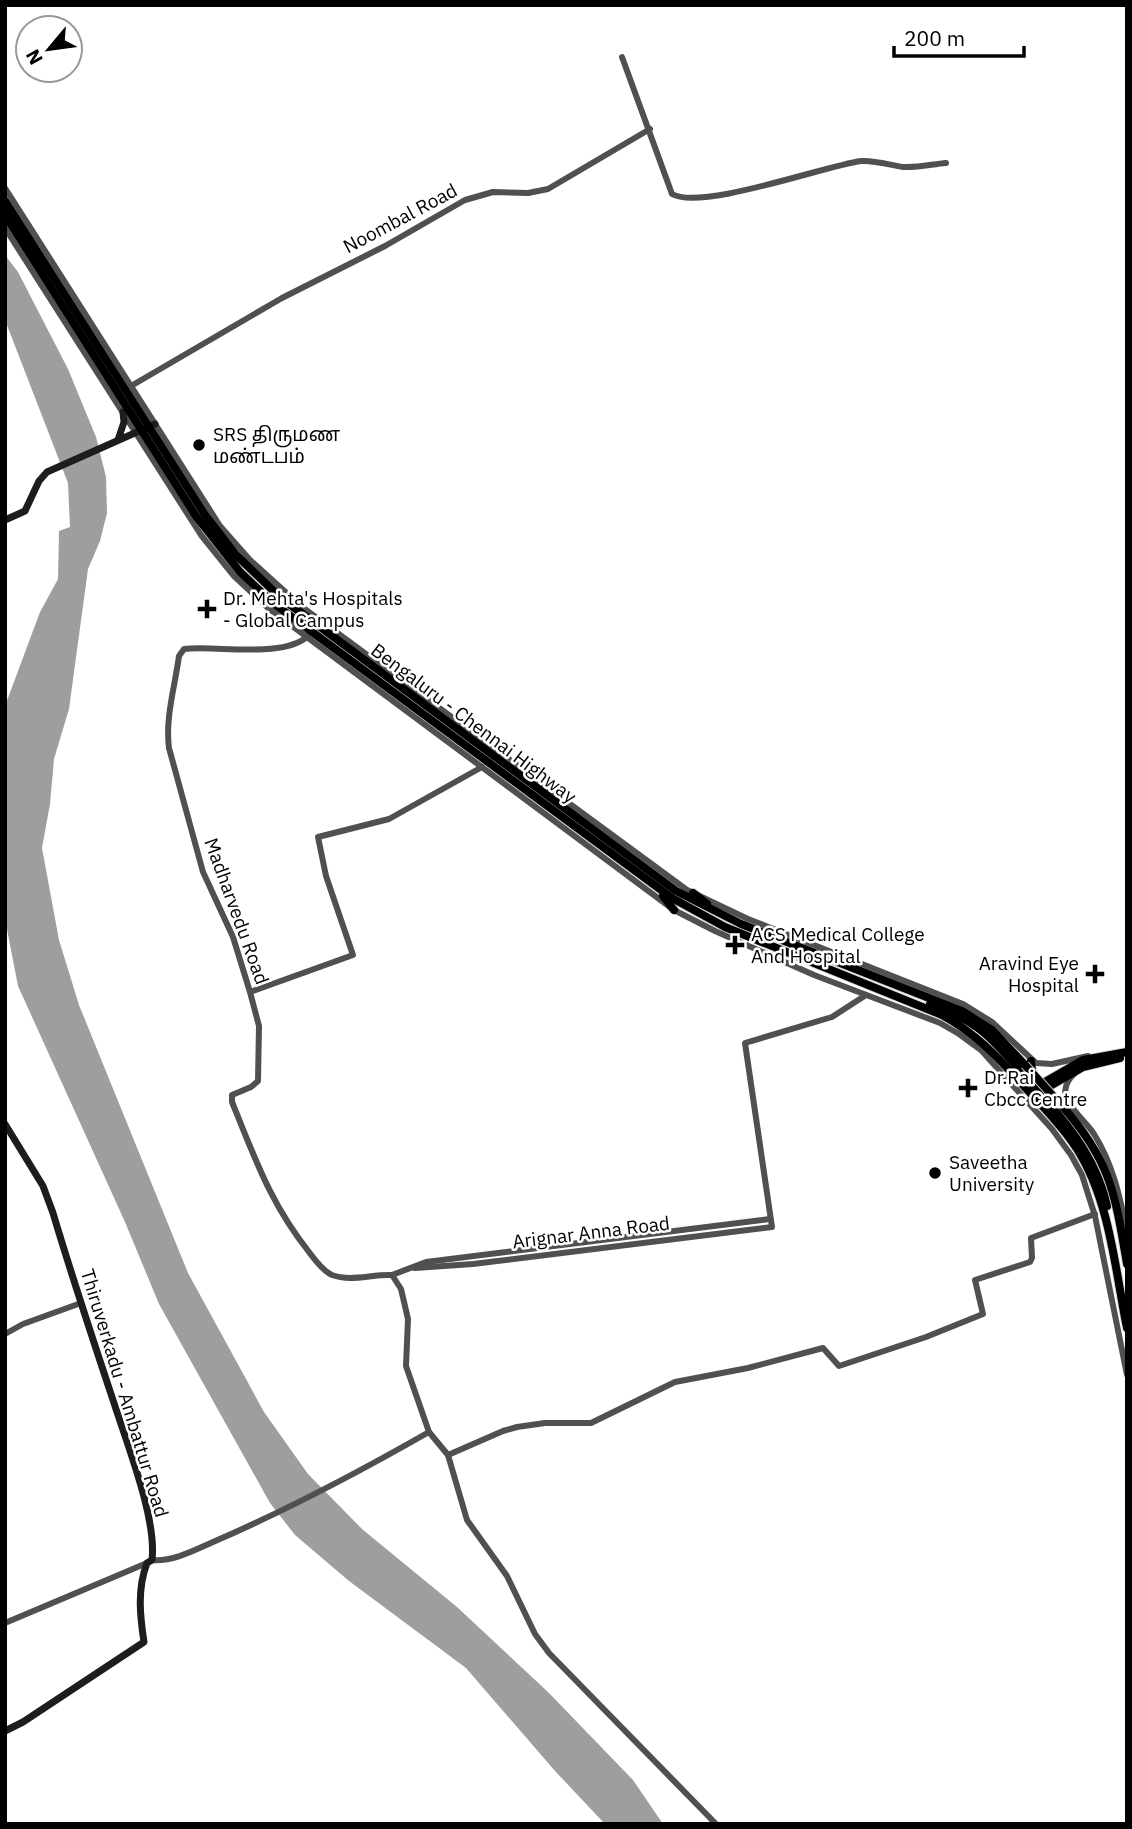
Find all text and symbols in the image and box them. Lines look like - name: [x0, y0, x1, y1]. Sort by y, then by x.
- north arrow: [14, 14, 84, 84]
- scale bar: [894, 14, 1024, 58]
- text: 200 m: [904, 24, 965, 52]
- text: N: [20, 45, 48, 69]
- street label: Noombal Road: [339, 178, 461, 258]
- place label: SRS திருமண மண்டபம்: [213, 422, 340, 468]
- marker: SRS திருமண மண்டபம்: [191, 437, 207, 453]
- place label: Dr. Mehta's Hospitals - Global Campus: [223, 586, 403, 632]
- marker: Dr. Mehta's Hospitals - Global Campus: [197, 599, 217, 619]
- street label: Bengaluru - Chennai Highway: [367, 638, 582, 808]
- street label: Madharvedu Road: [199, 834, 275, 988]
- place label: ACS Medical College And Hospital: [751, 922, 925, 968]
- marker: ACS Medical College And Hospital: [725, 935, 745, 955]
- place label: Aravind Eye Hospital: [979, 951, 1079, 997]
- marker: Aravind Eye Hospital: [1085, 964, 1105, 984]
- place label: Dr.Rai Cbcc Centre: [984, 1065, 1087, 1111]
- marker: Dr.Rai Cbcc Centre: [958, 1078, 978, 1098]
- place label: Saveetha University: [949, 1150, 1035, 1196]
- marker: Saveetha University: [927, 1165, 943, 1181]
- street label: Arignar Anna Road: [511, 1210, 671, 1254]
- street label: Thiruverkadu - Ambattur Road: [76, 1266, 174, 1520]

